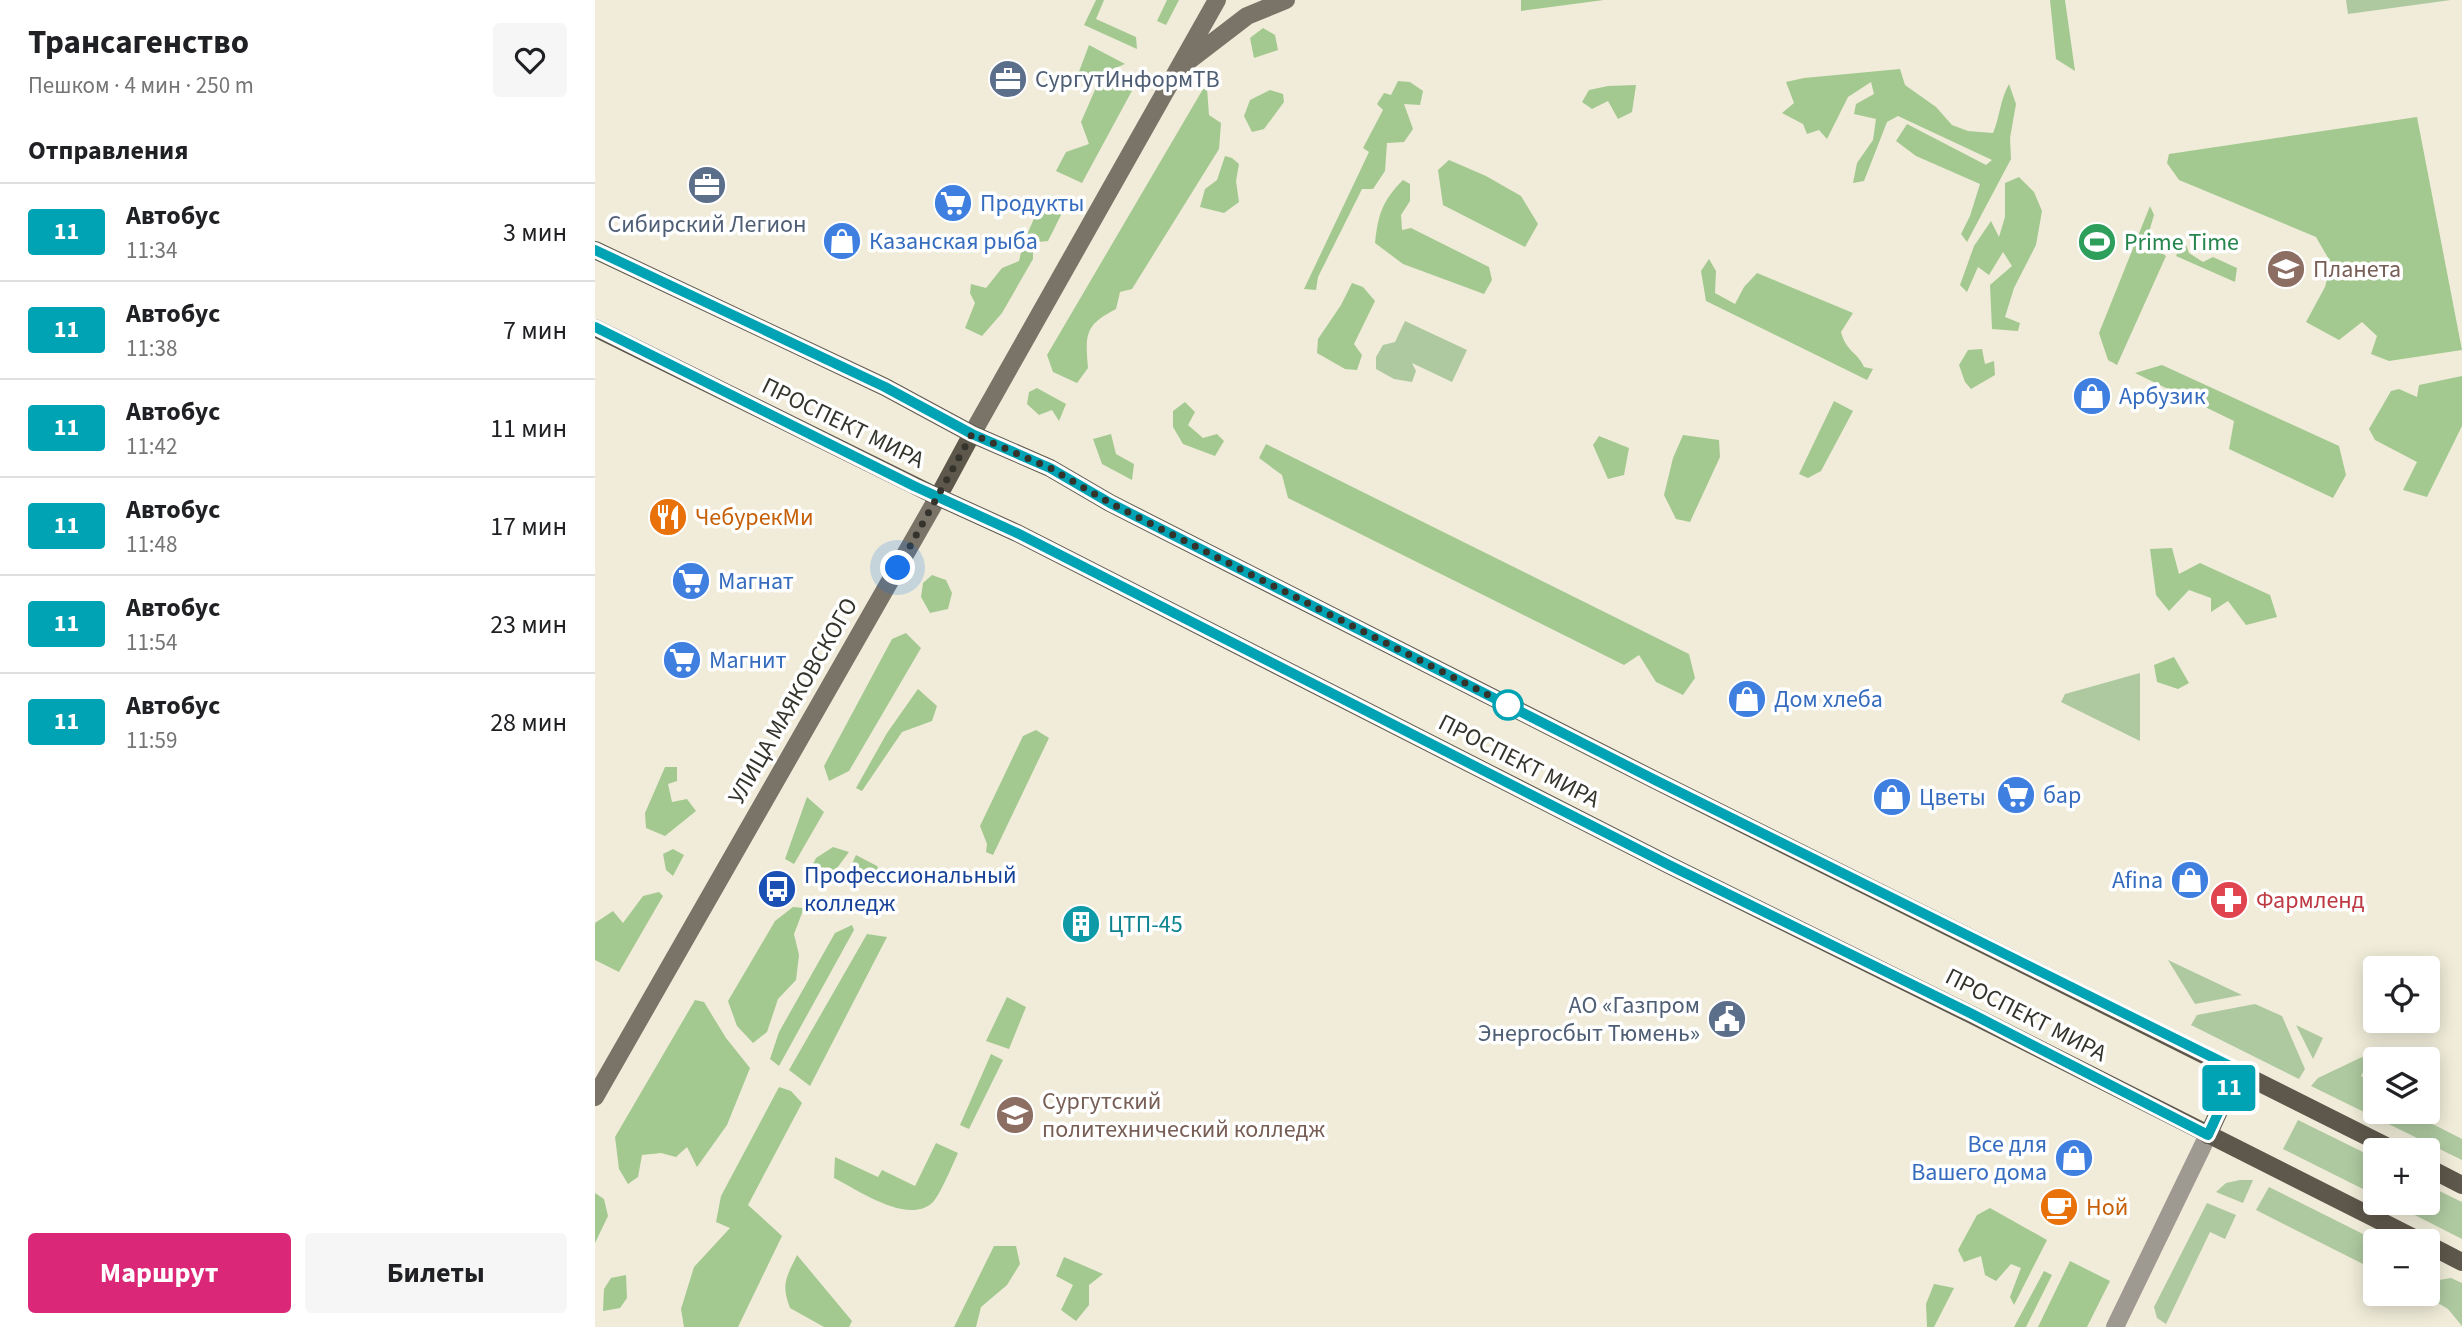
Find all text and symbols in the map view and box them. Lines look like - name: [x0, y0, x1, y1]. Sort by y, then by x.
- text: Трансагенство: [28, 19, 249, 66]
- button: heart: [493, 23, 567, 97]
- office icon: СургутИнформТВ: [987, 58, 1029, 100]
- place label: СургутИнформТВ: [1035, 62, 1220, 97]
- text: Пешком · 4 мин · 250 m: [28, 69, 254, 102]
- text: Отправления: [28, 132, 188, 169]
- office icon: Сибирский Легион: [686, 164, 728, 206]
- supermarket icon: Продукты: [932, 182, 974, 224]
- place label: Продукты: [980, 186, 1084, 221]
- text: Автобус: [126, 197, 220, 234]
- place label: Сибирский Легион: [608, 207, 806, 242]
- text: 11: [54, 214, 79, 249]
- text: 3 мин: [503, 214, 567, 251]
- shop icon: Казанская рыба: [821, 220, 863, 262]
- sports icon: Prime Time: [2076, 221, 2118, 263]
- place label: Казанская рыба: [869, 224, 1038, 259]
- place label: Prime Time: [2124, 225, 2239, 260]
- text: 11:34: [126, 234, 177, 267]
- school or university icon: Планета: [2265, 248, 2307, 290]
- place label: Планета: [2313, 252, 2401, 287]
- text: Автобус: [126, 295, 220, 332]
- text: 11: [54, 312, 79, 347]
- text: 7 мин: [503, 312, 567, 349]
- text: 11:38: [126, 332, 177, 365]
- street label: ПРОСПЕКТ МИРА: [756, 368, 930, 478]
- shop icon: Арбузик: [2071, 375, 2113, 417]
- place label: Арбузик: [2119, 379, 2206, 414]
- text: Автобус: [126, 393, 220, 430]
- text: 11: [54, 410, 79, 445]
- text: 11 мин: [490, 410, 567, 447]
- text: 11:42: [126, 430, 177, 463]
- text: Автобус: [126, 491, 220, 528]
- restaurant icon: ЧебурекМи: [647, 496, 689, 538]
- place label: ЧебурекМи: [695, 500, 813, 535]
- text: 11: [54, 508, 79, 543]
- text: 17 мин: [490, 508, 567, 545]
- text: 11:48: [126, 528, 177, 561]
- your location: [880, 550, 915, 585]
- supermarket icon: Магнат: [670, 560, 712, 602]
- place label: Магнат: [718, 564, 794, 599]
- text: Автобус: [126, 589, 220, 626]
- street label: УЛИЦА МАЯКОВСКОГО: [719, 591, 867, 811]
- text: 11: [54, 606, 79, 641]
- text: 23 мин: [490, 606, 567, 643]
- text: 11:54: [126, 626, 177, 659]
- supermarket icon: Магнит: [661, 639, 703, 681]
- place label: Магнит: [709, 643, 787, 678]
- shop icon: Дом хлеба: [1726, 678, 1768, 720]
- place label: Дом хлеба: [1774, 682, 1883, 717]
- text: Автобус: [126, 687, 220, 724]
- unlabelled marker: [1493, 690, 1523, 720]
- text: 11: [54, 704, 79, 739]
- text: 28 мин: [490, 704, 567, 741]
- street label: ПРОСПЕКТ МИРА: [1432, 705, 1606, 817]
- text: 11:59: [126, 724, 177, 757]
- supermarket icon: бар: [1995, 774, 2037, 816]
- shop icon: Цветы: [1871, 776, 1913, 818]
- place label: бар: [2043, 778, 2081, 813]
- place label: Цветы: [1919, 780, 1986, 815]
- place label: Профессиональный колледж: [804, 858, 1017, 921]
- shop icon: Afina: [2169, 859, 2211, 901]
- place label: Afina: [2112, 863, 2163, 898]
- bus stop icon: Профессиональный колледж: [756, 868, 798, 910]
- pharmacy icon: Фармленд: [2208, 879, 2250, 921]
- place label: Фармленд: [2256, 883, 2365, 918]
- building icon: ЦТП-45: [1060, 903, 1102, 945]
- place label: ЦТП-45: [1108, 907, 1183, 942]
- map controls: [2363, 956, 2440, 1306]
- button: locate: [2363, 956, 2440, 1033]
- street label: ПРОСПЕКТ МИРА: [1939, 959, 2113, 1071]
- place label: АО «Газпром Энергосбыт Тюмень»: [1478, 988, 1700, 1051]
- public building icon: АО «Газпром Энергосбыт Тюмень»: [1706, 998, 1748, 1040]
- button: layers: [2363, 1047, 2440, 1124]
- line badge: 11: [2197, 1065, 2261, 1111]
- text: 11: [2216, 1070, 2242, 1105]
- place label: Сургутский политехнический колледж: [1042, 1084, 1326, 1147]
- school or university icon: Сургутский политехнический колледж: [994, 1094, 1036, 1136]
- place label: Все для Вашего дома: [1911, 1127, 2047, 1190]
- shop icon: Все для Вашего дома: [2053, 1137, 2095, 1179]
- button: +: [2363, 1138, 2440, 1215]
- cafe icon: Ной: [2038, 1186, 2080, 1228]
- place label: Ной: [2086, 1190, 2128, 1225]
- button: −: [2363, 1229, 2440, 1306]
- button: Маршрут: [28, 1233, 291, 1313]
- button: Билеты: [305, 1233, 567, 1313]

